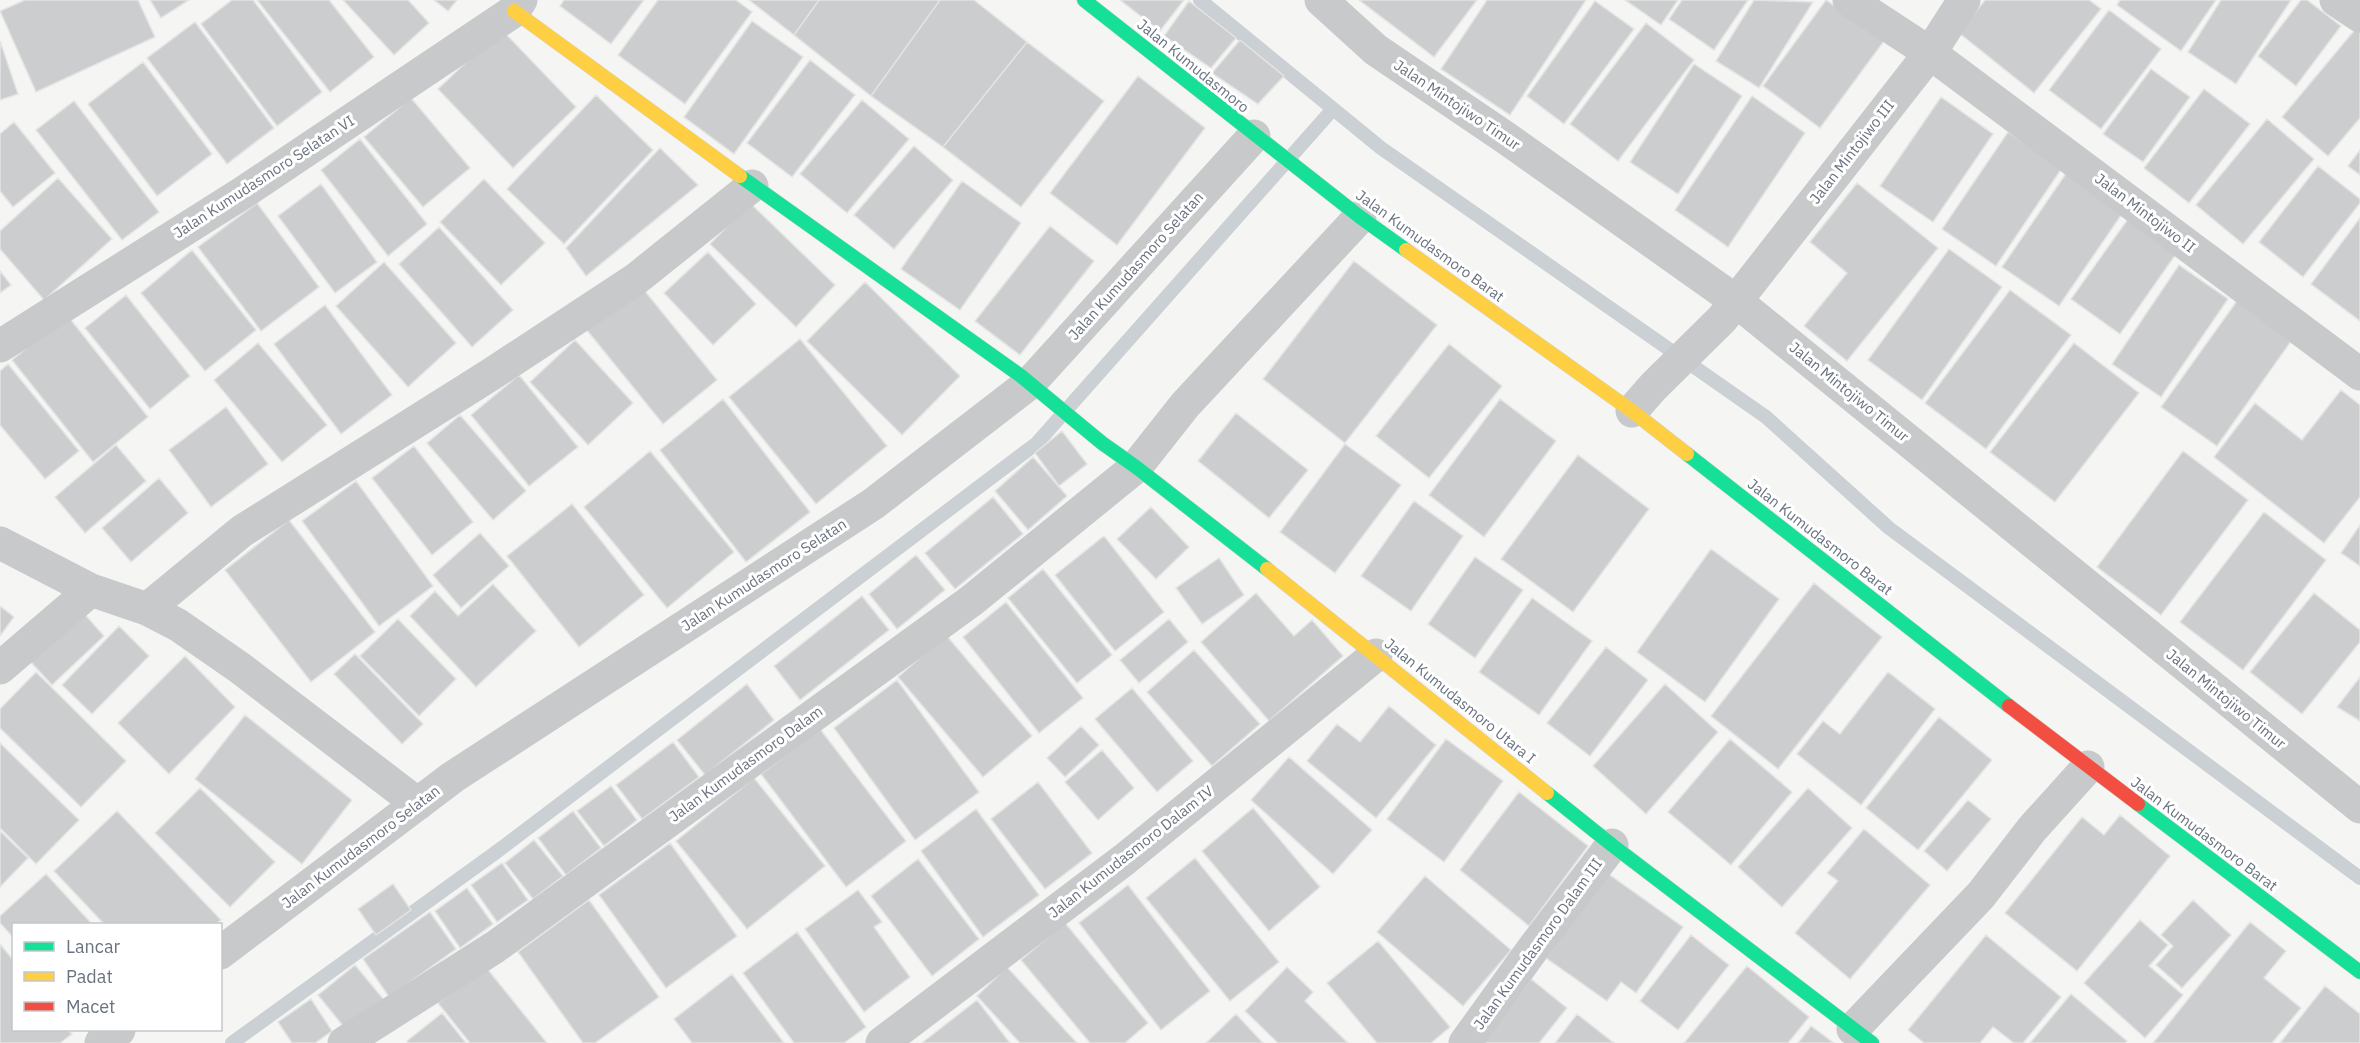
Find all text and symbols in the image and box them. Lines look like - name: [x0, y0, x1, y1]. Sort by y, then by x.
- street label: Jalan Kumudasmoro: [1133, 15, 1253, 117]
- street label: Jalan Mintojiwo Timur: [1391, 55, 1524, 154]
- street label: Jalan Mintojiwo III: [1805, 96, 1898, 207]
- street label: Jalan Kumudasmoro Selatan VI: [170, 111, 358, 242]
- street label: Jalan Mintojiwo II: [2091, 169, 2199, 257]
- street label: Jalan Kumudasmoro Barat: [1352, 185, 1508, 306]
- street label: Jalan Kumudasmoro Selatan: [1064, 188, 1207, 344]
- street label: Jalan Mintojiwo Timur: [1786, 338, 1913, 446]
- street label: Jalan Kumudasmoro Barat: [1744, 474, 1897, 599]
- street label: Jalan Kumudasmoro Selatan: [678, 514, 850, 635]
- street label: Jalan Kumudasmoro Utara I: [1381, 634, 1540, 767]
- street label: Jalan Mintojiwo Timur: [2163, 645, 2290, 753]
- street label: Jalan Kumudasmoro Dalam: [665, 701, 826, 826]
- street label: Jalan Kumudasmoro Barat: [2127, 772, 2281, 895]
- street label: Jalan Kumudasmoro Selatan: [278, 781, 443, 912]
- street label: Jalan Kumudasmoro Dalam IV: [1044, 781, 1217, 922]
- street label: Jalan Kumudasmoro Dalam III: [1469, 854, 1606, 1033]
- legend: [12, 923, 222, 1031]
- text: Lancar: [66, 935, 121, 958]
- text: Padat: [66, 965, 113, 988]
- text: Macet: [66, 995, 115, 1018]

